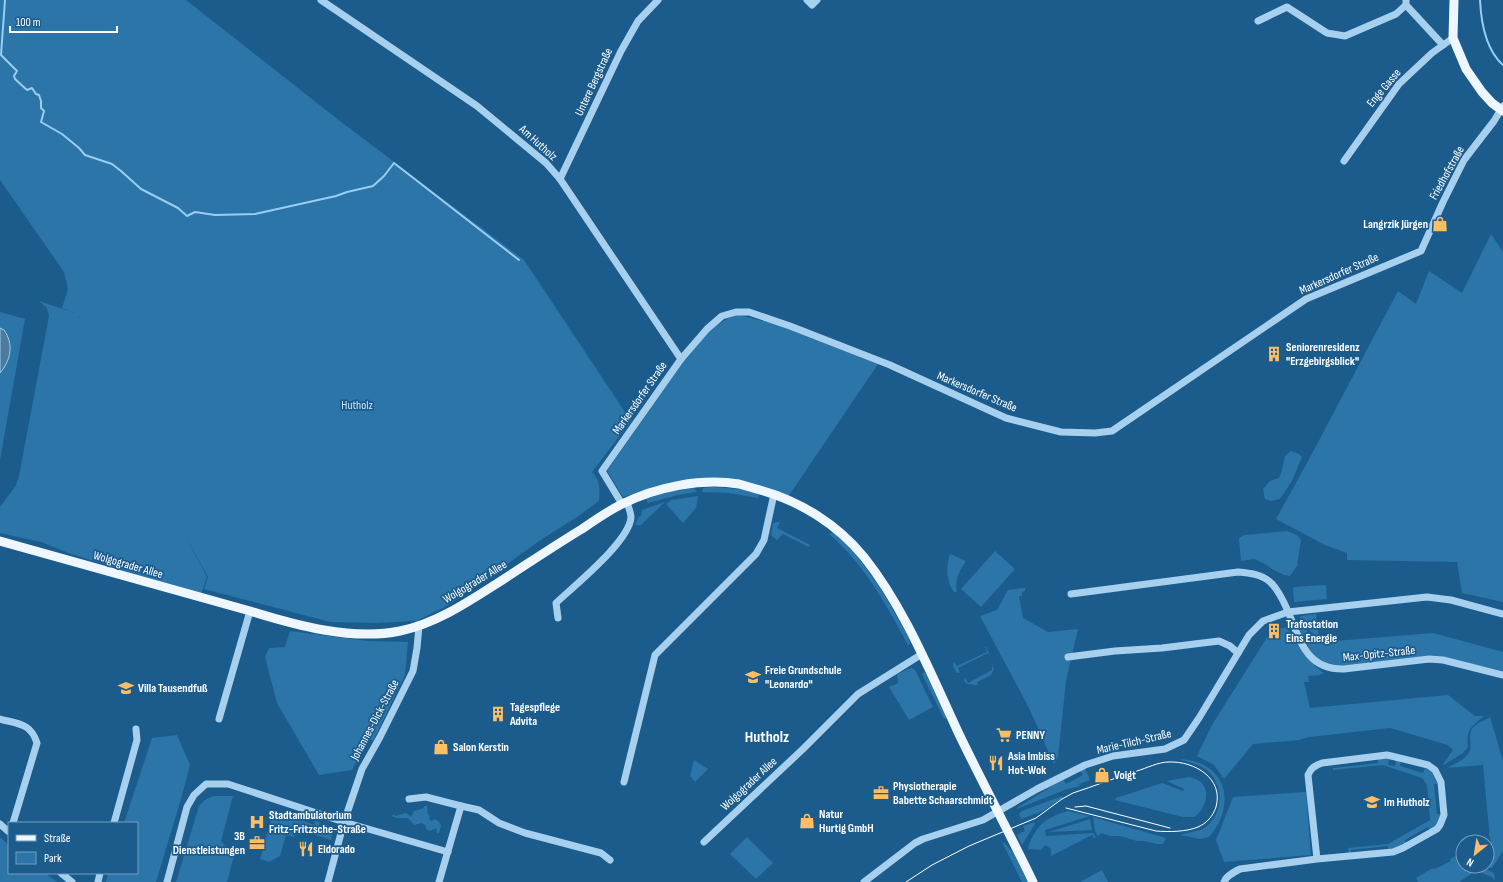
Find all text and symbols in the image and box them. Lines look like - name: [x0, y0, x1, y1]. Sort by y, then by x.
- scale bar: [10, 8, 117, 34]
- text: 100 m: [16, 15, 41, 30]
- street label: Untere Bergstraße: [572, 45, 616, 118]
- street label: Enge Gasse: [1364, 66, 1404, 110]
- street label: Am Hutholz: [515, 121, 561, 165]
- street label: Friedhofstraße: [1426, 143, 1468, 203]
- shop icon: Langrzik Jürgen: [1431, 215, 1449, 233]
- place label: Langrzik Jürgen: [1363, 217, 1428, 232]
- street label: Markersdorfer Straße: [1297, 250, 1381, 298]
- place label: Seniorenresidenz "Erzgebirgsblick": [1286, 340, 1360, 369]
- building icon: Seniorenresidenz "Erzgebirgsblick": [1265, 345, 1283, 363]
- street label: Markersdorfer Straße: [609, 359, 671, 437]
- street label: Markersdorfer Straße: [935, 368, 1019, 416]
- park label: Hutholz: [341, 398, 373, 413]
- street label: Wolgograder Allee: [91, 548, 165, 582]
- street label: Wolgograder Allee: [440, 557, 510, 607]
- place label: Trafostation Eins Energie: [1286, 617, 1338, 646]
- building icon: Trafostation Eins Energie: [1265, 622, 1283, 640]
- street label: Max-Opitz-Straße: [1342, 643, 1416, 665]
- place label: Freie Grundschule "Leonardo": [765, 663, 842, 692]
- school or university icon: Freie Grundschule "Leonardo": [744, 668, 762, 686]
- street label: Johannes-Dick-Straße: [347, 677, 403, 764]
- school or university icon: Villa Tausendfuß: [117, 679, 135, 697]
- place label: Villa Tausendfuß: [138, 681, 208, 696]
- place label: Tagespflege Advita: [509, 700, 560, 729]
- building icon: Tagespflege Advita: [489, 705, 507, 723]
- supermarket icon: PENNY: [995, 726, 1013, 744]
- street label: Marie-Tilch-Straße: [1095, 726, 1173, 758]
- district label: Hutholz: [745, 728, 789, 747]
- place label: PENNY: [1016, 728, 1045, 743]
- shop icon: Salon Kerstin: [432, 738, 450, 756]
- place label: Salon Kerstin: [453, 740, 509, 755]
- place label: Asia Imbiss Hot-Wok: [1007, 749, 1055, 778]
- street label: Wolgograder Allee: [718, 754, 780, 814]
- restaurant icon: Asia Imbiss Hot-Wok: [987, 754, 1005, 772]
- shop icon: Voigt: [1093, 766, 1111, 784]
- place label: Voigt: [1114, 768, 1136, 783]
- place label: Physiotherapie Babette Schaarschmidt: [893, 779, 993, 808]
- office icon: Physiotherapie Babette Schaarschmidt: [872, 784, 890, 802]
- school or university icon: Im Hutholz: [1363, 793, 1381, 811]
- place label: Im Hutholz: [1384, 795, 1430, 810]
- place label: Natur Hurtig GmbH: [819, 807, 874, 836]
- place label: Stadtambulatorium Fritz-Fritzsche-Straße: [269, 808, 366, 837]
- shop icon: Natur Hurtig GmbH: [798, 812, 816, 830]
- hospital icon: Stadtambulatorium Fritz-Fritzsche-Straße: [248, 813, 266, 831]
- legend: [8, 822, 138, 874]
- place label: 3B Dienstleistungen: [173, 829, 245, 858]
- text: Straße: [44, 831, 71, 846]
- office icon: 3B Dienstleistungen: [248, 834, 266, 852]
- north arrow: [1455, 834, 1495, 874]
- restaurant icon: Eldorado: [297, 840, 315, 858]
- place label: Eldorado: [318, 842, 355, 857]
- text: Park: [44, 851, 62, 866]
- text: N: [1464, 855, 1476, 869]

